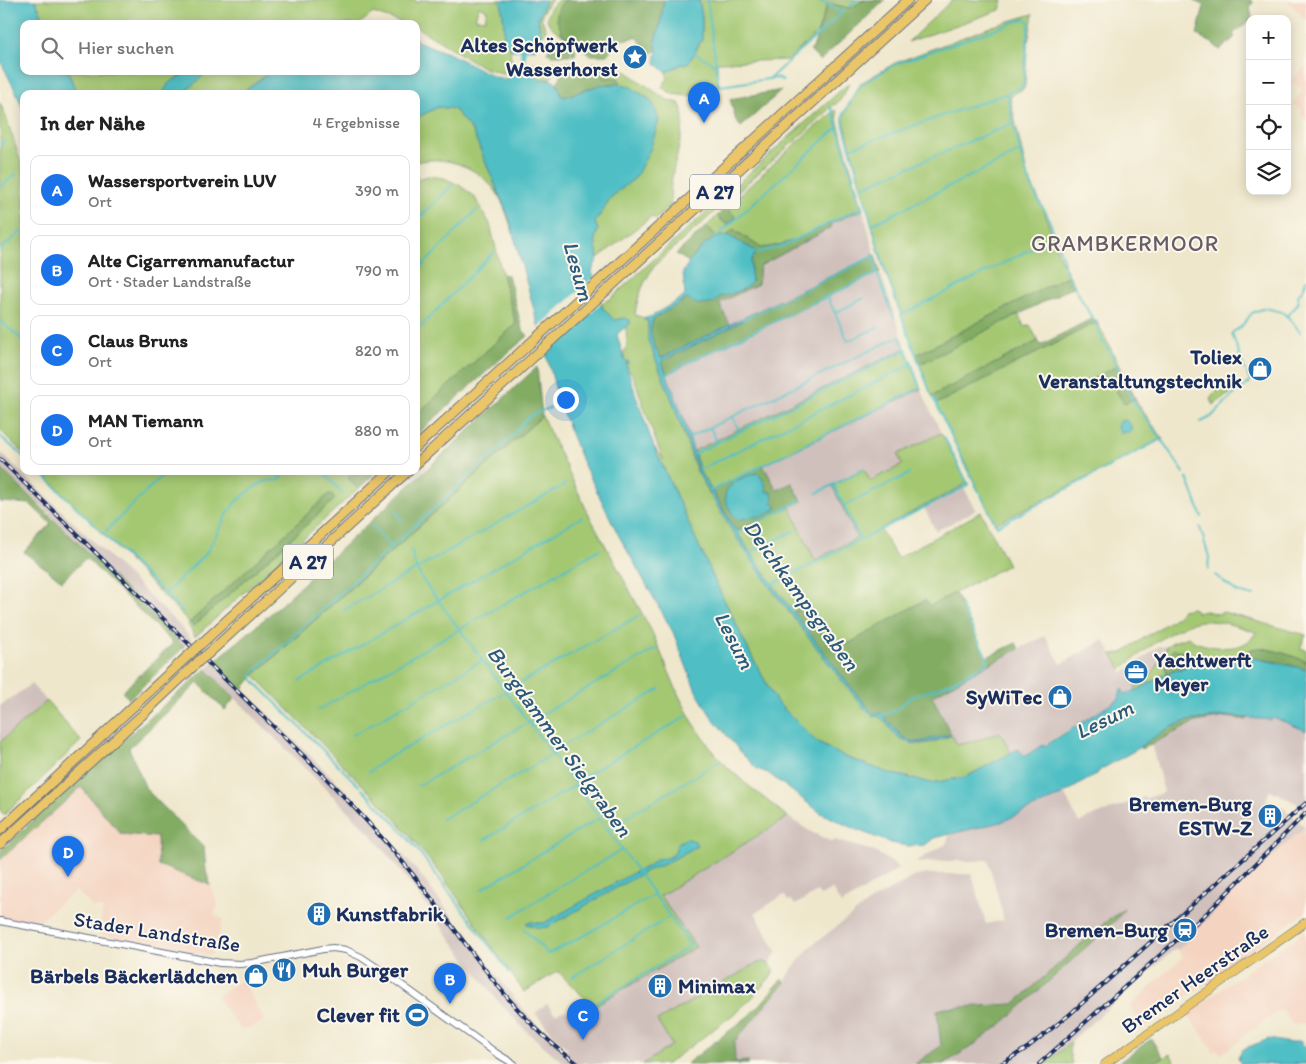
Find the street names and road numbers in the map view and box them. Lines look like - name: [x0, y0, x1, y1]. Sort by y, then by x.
- road number: A 27: [690, 174, 740, 210]
- road number: A 27: [283, 544, 333, 580]
- street label: Stader Landstraße: [72, 906, 242, 957]
- street label: Bremer Heerstraße: [1116, 919, 1273, 1039]

